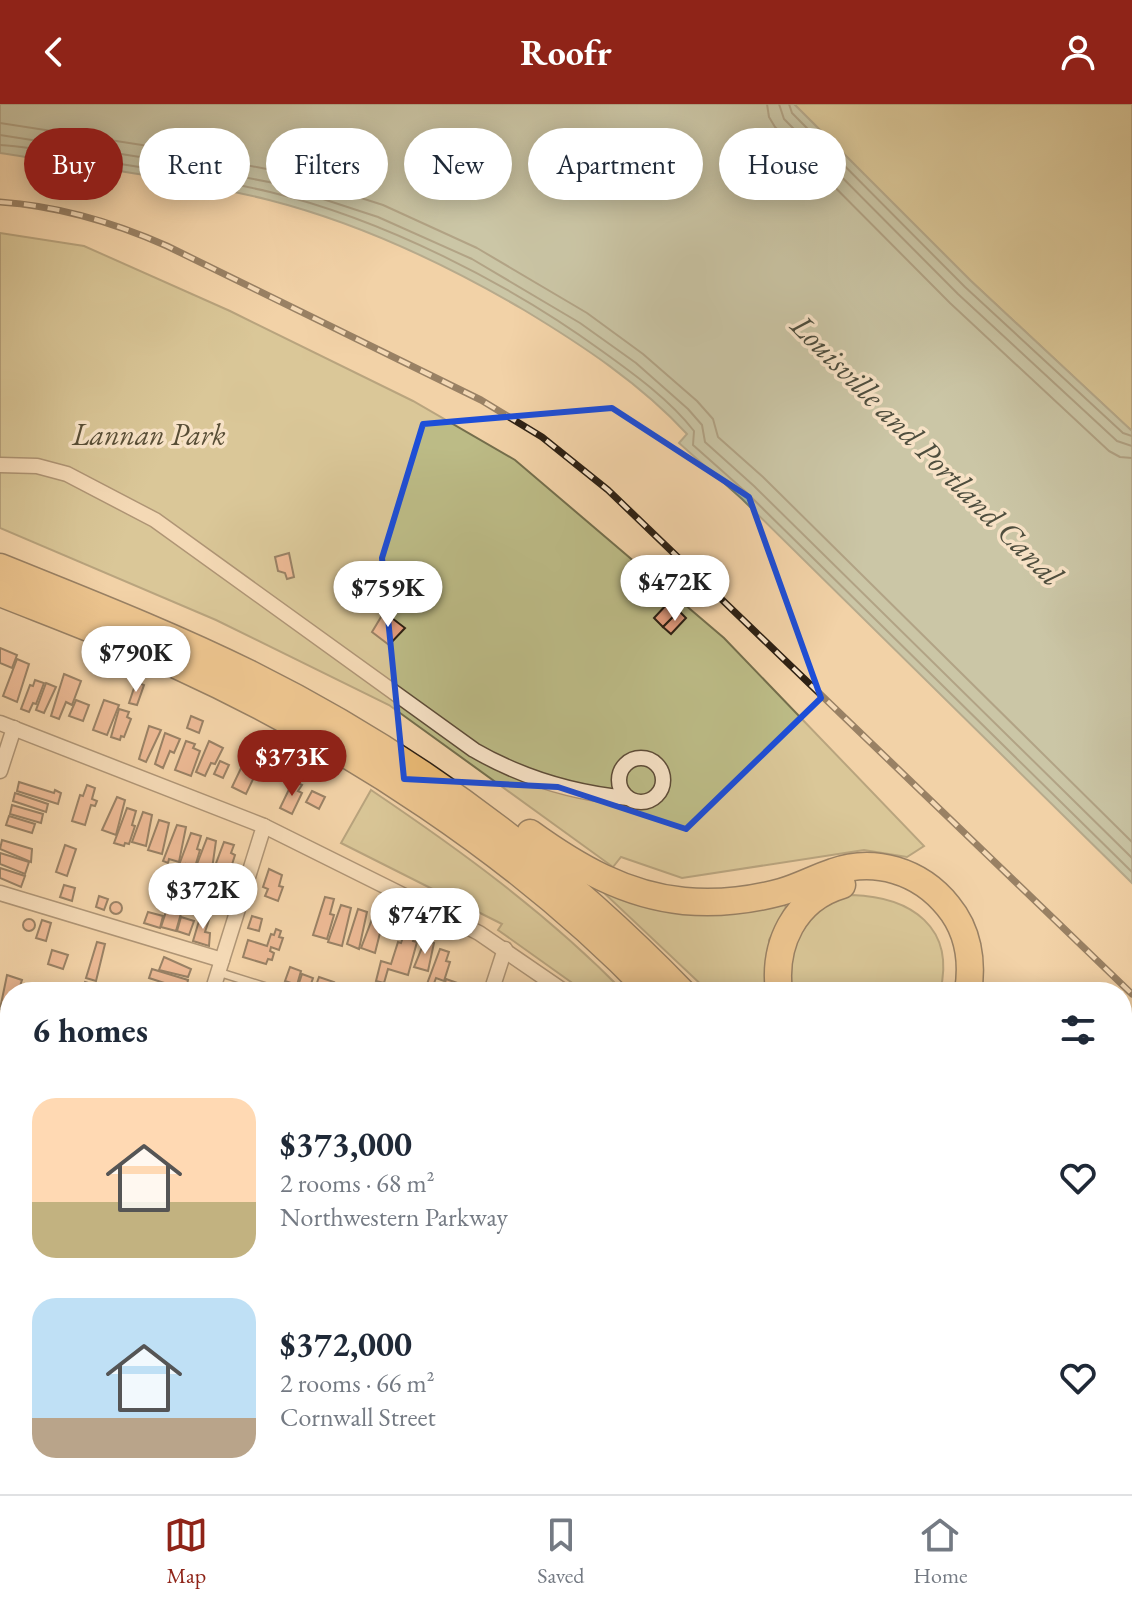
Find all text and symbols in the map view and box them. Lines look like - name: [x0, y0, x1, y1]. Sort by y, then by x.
- text: Roofr: [520, 29, 612, 76]
- icon: back: [32, 30, 76, 74]
- icon: person: [1056, 30, 1100, 74]
- chip: Buy: [24, 128, 123, 200]
- chip: Rent: [139, 128, 250, 200]
- chip: Filters: [266, 128, 388, 200]
- chip: New: [404, 128, 512, 200]
- chip: Apartment: [528, 128, 703, 200]
- chip: House: [719, 128, 846, 200]
- water label: Louisville and Portland Canal: [781, 304, 1073, 596]
- park label: Lannan Park: [71, 415, 226, 454]
- pin: $472K: [619, 555, 731, 623]
- pin: $759K: [332, 561, 444, 629]
- text: $472K: [638, 564, 712, 598]
- text: $759K: [351, 570, 425, 604]
- pin: $790K: [80, 626, 192, 694]
- text: $790K: [99, 635, 173, 669]
- pin: $373K: [236, 730, 348, 798]
- text: $373K: [255, 739, 329, 773]
- pin: $372K: [147, 863, 259, 931]
- text: $372K: [166, 872, 240, 906]
- pin: $747K: [369, 888, 481, 956]
- text: $747K: [388, 897, 462, 931]
- text: 6 homes: [32, 1008, 148, 1052]
- icon: filters: [1056, 1008, 1100, 1052]
- text: $373,000: [280, 1122, 412, 1166]
- icon: home: [96, 1130, 192, 1226]
- icon: heart: [1056, 1156, 1100, 1200]
- text: 2 rooms · 68 m²: [280, 1166, 435, 1200]
- text: Northwestern Parkway: [280, 1200, 508, 1234]
- text: $372,000: [280, 1322, 412, 1366]
- icon: home: [96, 1330, 192, 1426]
- icon: heart: [1056, 1356, 1100, 1400]
- text: 2 rooms · 66 m²: [280, 1366, 435, 1400]
- text: Cornwall Street: [280, 1400, 436, 1434]
- tab: Map: [164, 1513, 208, 1590]
- tab: Saved: [537, 1513, 584, 1590]
- tab: Home: [913, 1513, 968, 1590]

